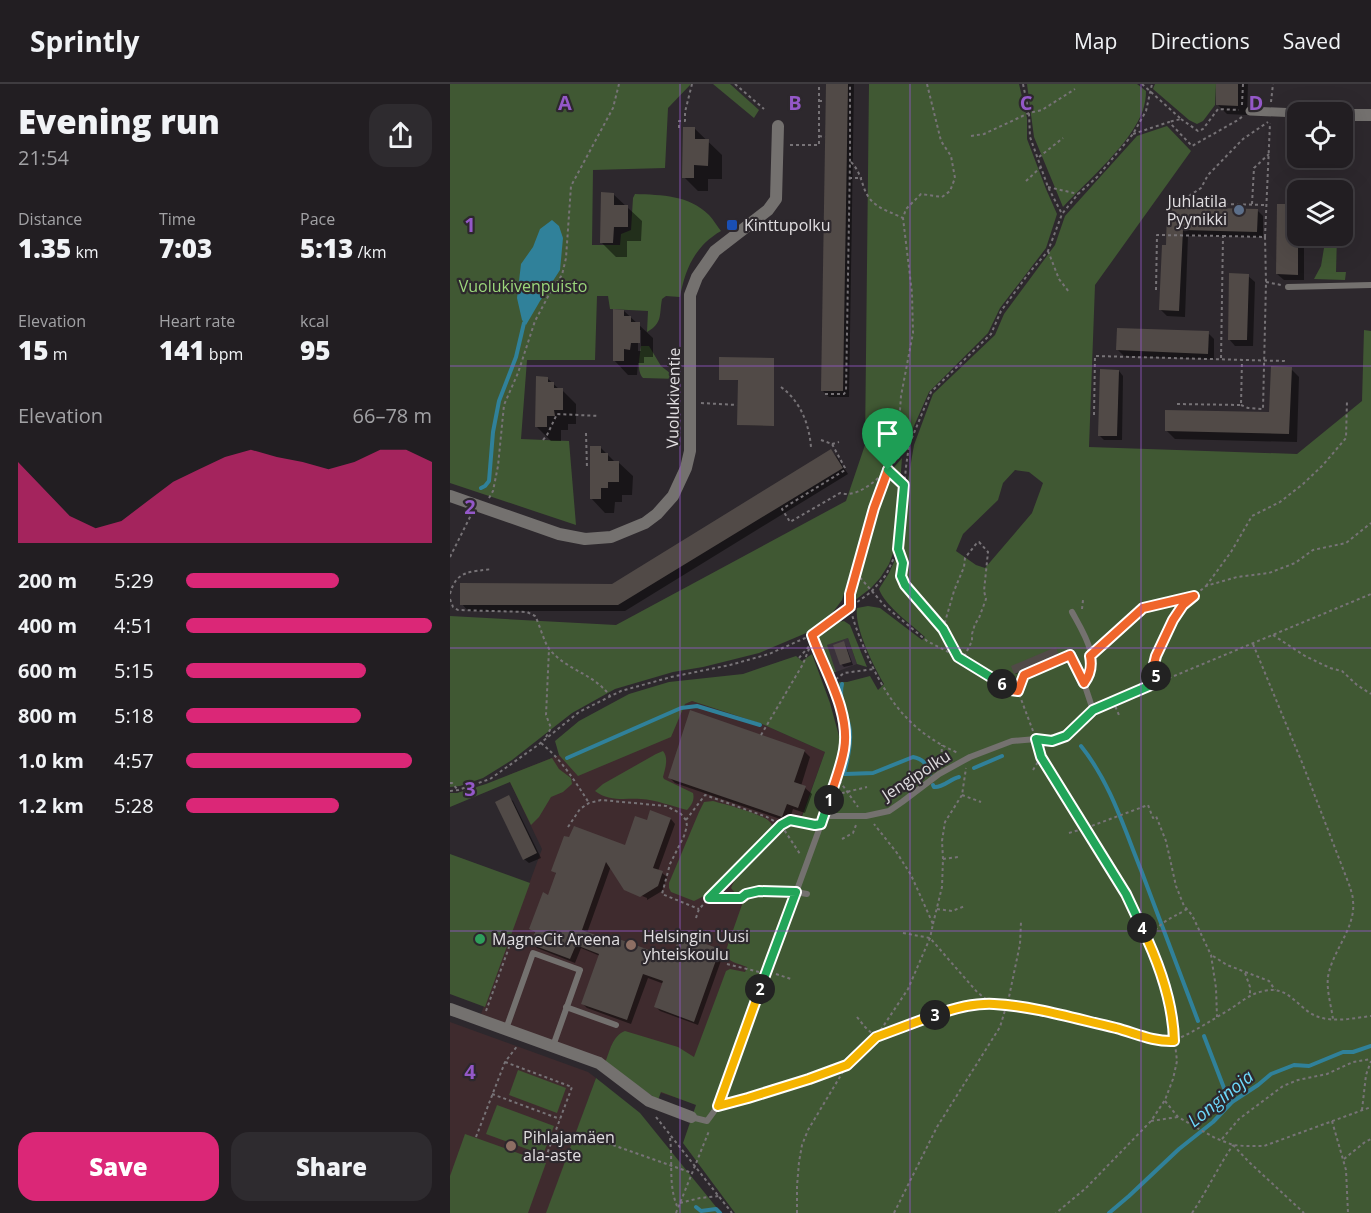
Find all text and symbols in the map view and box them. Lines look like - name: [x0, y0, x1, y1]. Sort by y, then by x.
- text: Sprintly: [30, 22, 139, 60]
- text: Map: [1074, 27, 1117, 55]
- text: Directions: [1150, 27, 1250, 55]
- text: Saved: [1283, 27, 1341, 55]
- text: A: [558, 89, 572, 116]
- text: B: [788, 89, 802, 116]
- text: C: [1020, 89, 1033, 116]
- text: D: [1249, 89, 1263, 116]
- text: Evening run: [18, 99, 220, 144]
- map controls: [1287, 102, 1353, 246]
- button: locate: [1287, 102, 1353, 168]
- button: share: [369, 104, 432, 167]
- text: 21:54: [18, 144, 69, 171]
- button: layers: [1287, 180, 1353, 246]
- place label: Juhlatila Pyynikki: [1165, 190, 1227, 230]
- marker: Juhlatila Pyynikki: [1232, 203, 1246, 217]
- text: Distance: [18, 208, 82, 230]
- text: Time: [159, 208, 196, 230]
- text: Pace: [300, 208, 335, 230]
- text: 1: [464, 211, 476, 238]
- place label: Kinttupolku: [744, 214, 831, 236]
- marker: Kinttupolku: [725, 218, 739, 232]
- text: 1.35: [18, 230, 71, 266]
- text: 7:03: [159, 230, 212, 266]
- text: 5:13: [300, 230, 353, 266]
- text: km: [71, 241, 99, 263]
- text: /km: [353, 241, 386, 263]
- park label: Vuolukivenpuisto: [459, 275, 587, 297]
- text: Elevation: [18, 310, 86, 332]
- text: Heart rate: [159, 310, 235, 332]
- text: kcal: [300, 310, 329, 332]
- text: 15: [18, 332, 48, 368]
- text: 141: [159, 332, 205, 368]
- text: 95: [300, 332, 330, 368]
- text: m: [48, 343, 67, 365]
- text: bpm: [205, 343, 243, 365]
- street label: Vuolukiventie: [661, 347, 685, 449]
- text: Elevation: [18, 402, 103, 429]
- text: 66–78 m: [353, 402, 432, 429]
- pin: [862, 408, 913, 470]
- icon: arrive: [871, 417, 904, 450]
- text: 2: [464, 493, 476, 520]
- text: 200 m: [18, 567, 77, 594]
- text: 5:29: [114, 567, 154, 594]
- text: 400 m: [18, 612, 77, 639]
- text: 4:51: [114, 612, 154, 639]
- text: 600 m: [18, 657, 77, 684]
- text: 5:15: [114, 657, 154, 684]
- pin: 5: [1141, 661, 1171, 691]
- text: 5: [1151, 665, 1161, 687]
- pin: 6: [987, 669, 1017, 699]
- text: 6: [997, 673, 1007, 695]
- text: 800 m: [18, 702, 77, 729]
- text: 5:18: [114, 702, 154, 729]
- street label: Jengipolku: [876, 745, 954, 806]
- text: 1.0 km: [18, 747, 84, 774]
- text: 4:57: [114, 747, 154, 774]
- text: 3: [464, 775, 476, 802]
- pin: 1: [814, 785, 844, 815]
- text: 1: [824, 789, 834, 811]
- text: 1.2 km: [18, 792, 84, 819]
- text: 5:28: [114, 792, 154, 819]
- pin: 4: [1127, 913, 1157, 943]
- text: 4: [1137, 917, 1147, 939]
- place label: Helsingin Uusi yhteiskoulu: [643, 925, 749, 965]
- place label: MagneCit Areena: [492, 928, 620, 950]
- marker: MagneCit Areena: [473, 932, 487, 946]
- marker: Helsingin Uusi yhteiskoulu: [624, 938, 638, 952]
- pin: 2: [745, 974, 775, 1004]
- text: 2: [755, 978, 765, 1000]
- pin: 3: [920, 1000, 950, 1030]
- text: 3: [930, 1004, 940, 1026]
- text: 4: [464, 1058, 476, 1085]
- water label: Longinoja: [1182, 1064, 1258, 1132]
- place label: Pihlajamäen ala-aste: [523, 1126, 615, 1166]
- button: Save: [18, 1132, 219, 1201]
- button: Share: [231, 1132, 432, 1201]
- marker: Pihlajamäen ala-aste: [504, 1139, 518, 1153]

